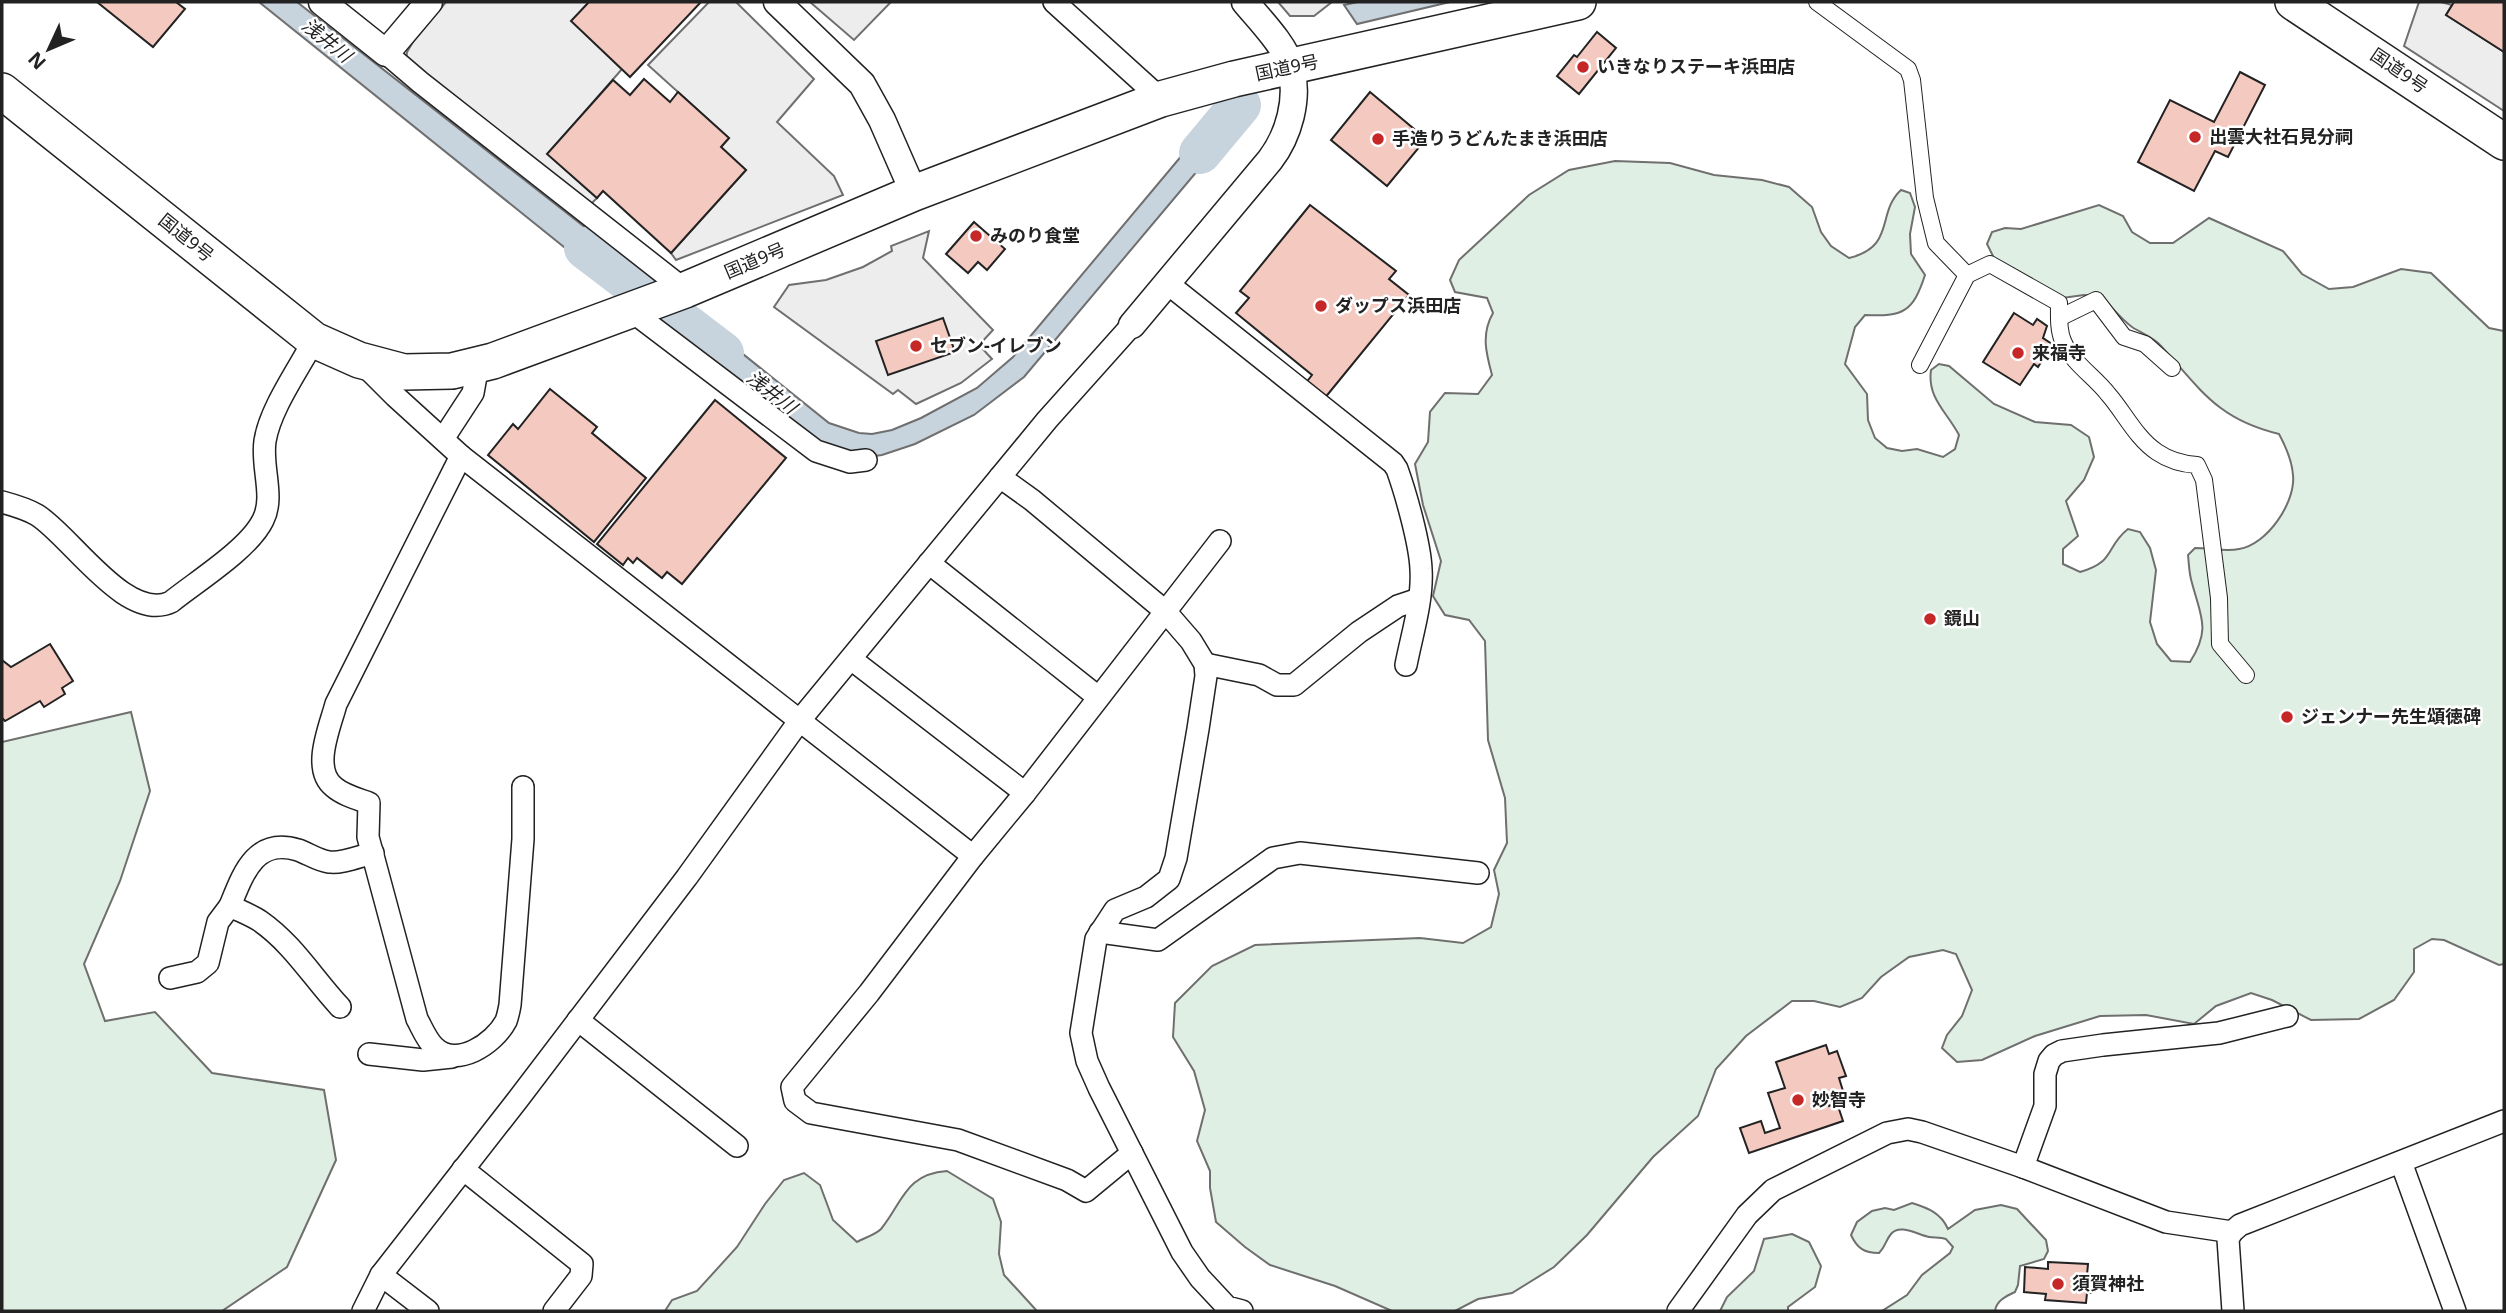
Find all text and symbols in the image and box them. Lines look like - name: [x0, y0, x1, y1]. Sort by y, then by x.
- water label: 浅井川: [297, 12, 359, 69]
- north arrow: [14, 14, 84, 84]
- street label: 国道9号: [2366, 42, 2433, 98]
- text: N: [22, 46, 51, 75]
- street label: 国道9号: [1253, 49, 1321, 85]
- place label: いきなりステーキ浜田店: [1597, 54, 1795, 78]
- marker: いきなりステーキ浜田店: [1575, 59, 1591, 75]
- place label: 出雲大社石見分祠: [2209, 124, 2353, 148]
- place label: 手造りうどんたまき浜田店: [1392, 126, 1607, 150]
- marker: 出雲大社石見分祠: [2187, 129, 2203, 145]
- marker: 手造りうどんたまき浜田店: [1370, 131, 1386, 147]
- street label: 国道9号: [154, 208, 219, 267]
- place label: みのり食堂: [990, 223, 1080, 247]
- marker: みのり食堂: [968, 228, 984, 244]
- street label: 国道9号: [720, 236, 789, 284]
- place label: ダップス浜田店: [1335, 293, 1461, 317]
- marker: ダップス浜田店: [1313, 298, 1329, 314]
- place label: セブン-イレブン: [930, 333, 1062, 357]
- marker: セブン-イレブン: [908, 338, 924, 354]
- place label: 来福寺: [2032, 340, 2086, 364]
- marker: 来福寺: [2010, 345, 2026, 361]
- water label: 浅井川: [742, 364, 804, 421]
- place label: 鏡山: [1943, 606, 1980, 630]
- marker: 鏡山: [1922, 611, 1938, 627]
- place label: ジェンナー先生頌徳碑: [2301, 704, 2481, 728]
- marker: ジェンナー先生頌徳碑: [2279, 709, 2295, 725]
- place label: 妙智寺: [1812, 1087, 1866, 1111]
- marker: 妙智寺: [1790, 1092, 1806, 1108]
- place label: 須賀神社: [2072, 1271, 2144, 1295]
- marker: 須賀神社: [2050, 1276, 2066, 1292]

